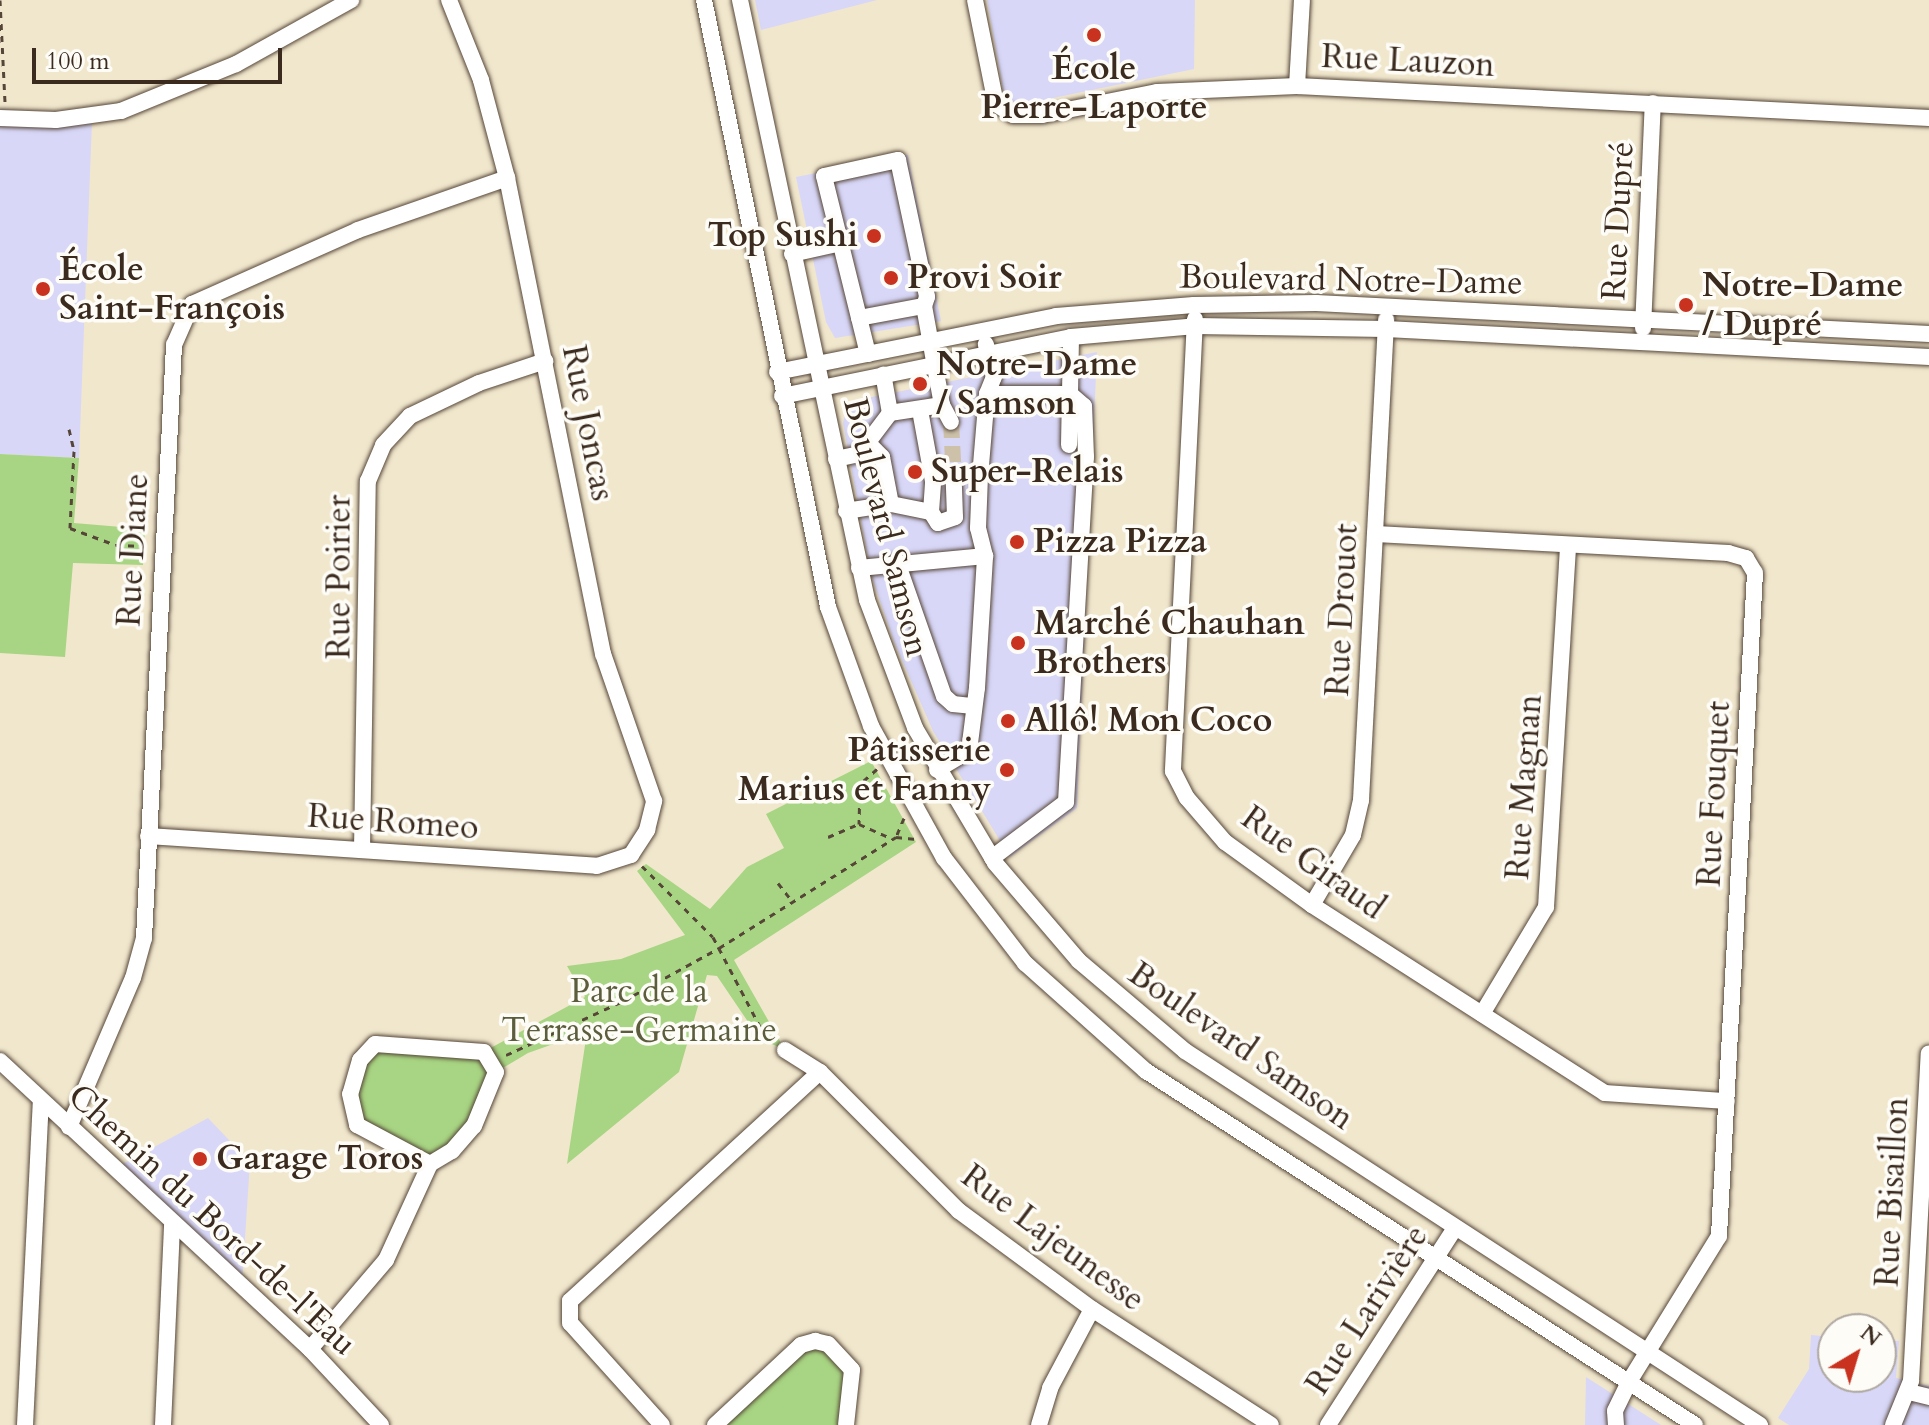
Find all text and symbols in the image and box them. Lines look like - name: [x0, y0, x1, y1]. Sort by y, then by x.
- marker: École Pierre-Laporte: [1085, 26, 1103, 44]
- scale bar: [36, 32, 286, 82]
- street label: Rue Lauzon: [1320, 36, 1496, 86]
- text: 100 m: [46, 45, 110, 78]
- place label: École Pierre-Laporte: [980, 48, 1208, 128]
- street label: Rue Dupré: [1593, 141, 1643, 301]
- place label: Top Sushi: [707, 216, 858, 256]
- marker: Top Sushi: [865, 227, 883, 245]
- place label: École Saint-François: [59, 249, 285, 328]
- street label: Boulevard Notre-Dame: [1179, 257, 1523, 303]
- place label: Provi Soir: [907, 258, 1062, 298]
- place label: Notre-Dame / Dupré: [1702, 265, 1903, 344]
- marker: Provi Soir: [882, 269, 900, 287]
- marker: École Saint-François: [34, 280, 52, 298]
- marker: Notre-Dame / Dupré: [1677, 296, 1695, 314]
- street label: Rue Joncas: [553, 342, 623, 504]
- place label: Notre-Dame / Samson: [936, 344, 1137, 424]
- marker: Notre-Dame / Samson: [911, 375, 929, 393]
- street label: Boulevard Samson: [834, 393, 938, 661]
- place label: Super-Relais: [931, 452, 1124, 492]
- marker: Super-Relais: [906, 463, 924, 481]
- street label: Rue Diane: [109, 472, 157, 628]
- street label: Rue Poirier: [319, 495, 359, 659]
- place label: Pizza Pizza: [1033, 522, 1207, 562]
- street label: Rue Drouot: [1317, 523, 1367, 697]
- marker: Pizza Pizza: [1008, 533, 1026, 551]
- place label: Marché Chauhan Brothers: [1034, 603, 1305, 682]
- marker: Marché Chauhan Brothers: [1009, 634, 1027, 652]
- street label: Rue Magnan: [1497, 693, 1551, 881]
- street label: Rue Fouquet: [1689, 700, 1739, 888]
- place label: Allô! Mon Coco: [1024, 701, 1272, 741]
- marker: Allô! Mon Coco: [999, 712, 1017, 730]
- place label: Pâtisserie Marius et Fanny: [738, 730, 991, 810]
- marker: Pâtisserie Marius et Fanny: [998, 761, 1016, 779]
- street label: Rue Romeo: [306, 796, 480, 848]
- street label: Rue Giraud: [1233, 797, 1393, 929]
- street label: Boulevard Samson: [1121, 953, 1361, 1139]
- park label: Parc de la Terrasse-Germaine: [501, 971, 777, 1050]
- street label: Chemin du Bord-de-l'Eau: [59, 1076, 365, 1364]
- street label: Rue Bisaillon: [1867, 1096, 1917, 1288]
- place label: Garage Toros: [216, 1139, 423, 1179]
- marker: Garage Toros: [191, 1150, 209, 1168]
- street label: Rue Lajeunesse: [953, 1156, 1153, 1320]
- street label: Rue Larivière: [1297, 1218, 1437, 1402]
- north arrow: [1817, 1313, 1897, 1393]
- text: N: [1854, 1318, 1887, 1353]

